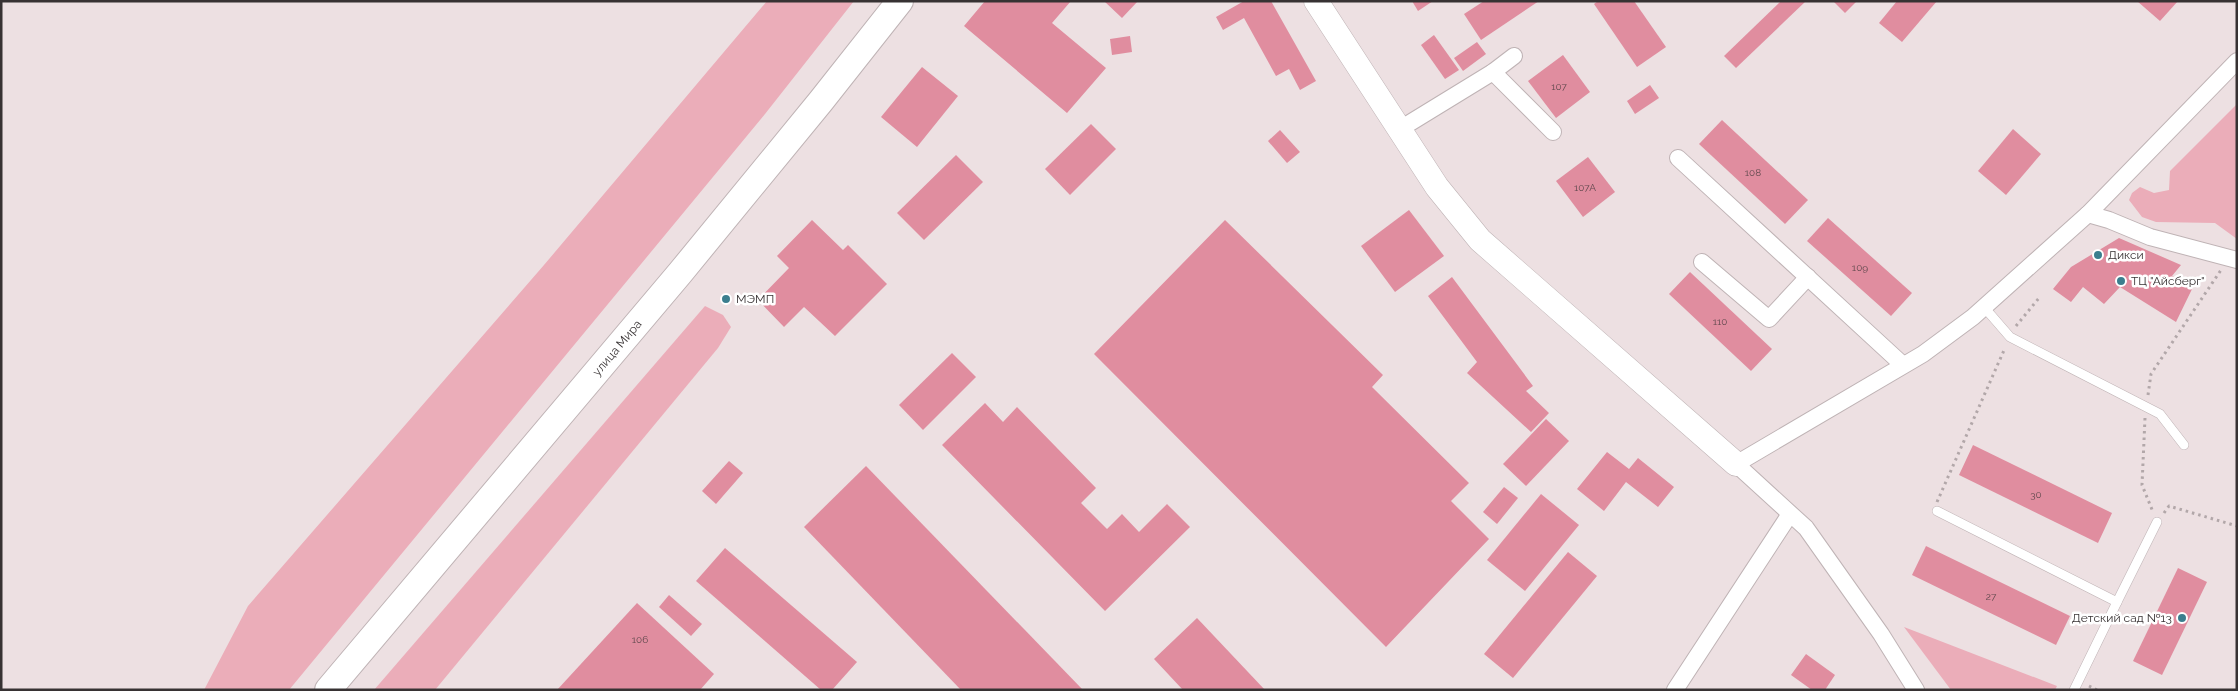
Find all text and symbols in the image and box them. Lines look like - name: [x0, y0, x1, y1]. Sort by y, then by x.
- house number: 107: [1551, 81, 1567, 92]
- house number: 108: [1745, 167, 1761, 178]
- house number: 107А: [1574, 182, 1596, 193]
- place label: Дикси: [2108, 248, 2144, 262]
- marker: Дикси: [2092, 249, 2104, 261]
- house number: 109: [1852, 262, 1868, 273]
- place label: ТЦ "Айсберг": [2131, 274, 2205, 288]
- marker: ТЦ "Айсберг": [2115, 275, 2127, 287]
- place label: МЭМП: [736, 292, 774, 306]
- marker: МЭМП: [720, 293, 732, 305]
- house number: 110: [1713, 316, 1727, 327]
- street label: улица Мира: [590, 317, 644, 379]
- house number: 30: [2030, 489, 2042, 500]
- house number: 27: [1986, 591, 1997, 602]
- place label: Детский сад №13: [2072, 611, 2172, 625]
- marker: Детский сад №13: [2176, 612, 2188, 624]
- house number: 106: [632, 634, 648, 645]

